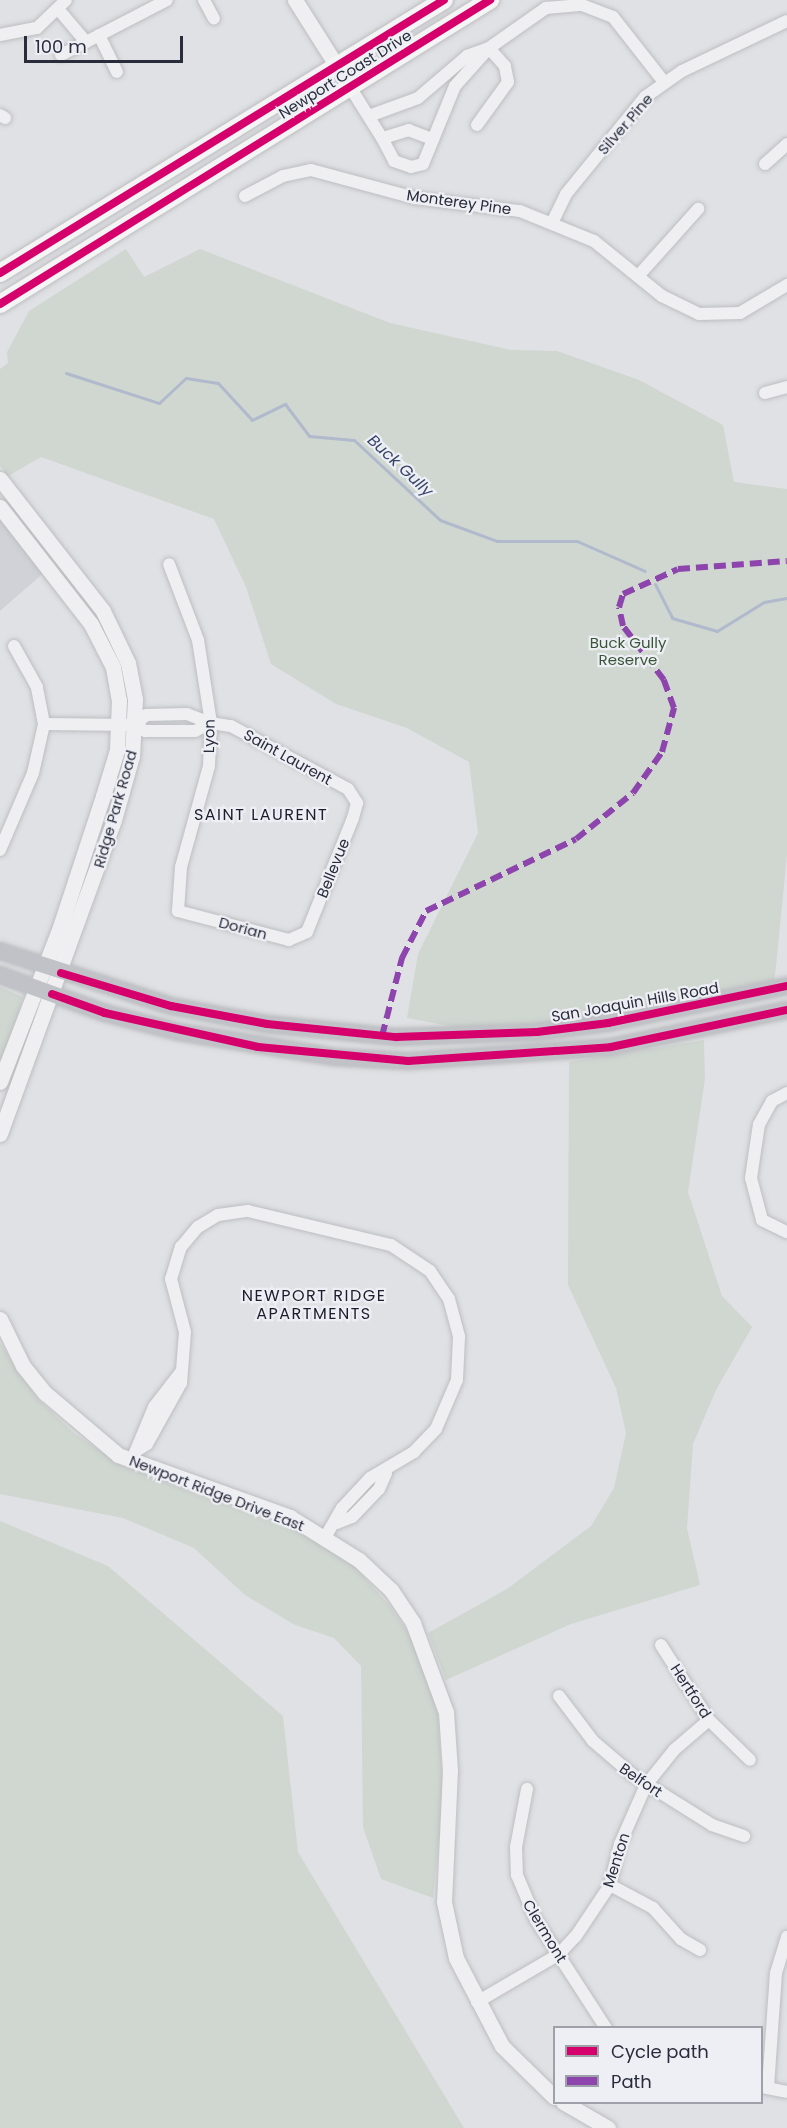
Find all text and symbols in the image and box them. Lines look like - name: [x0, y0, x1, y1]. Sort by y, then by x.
- scale bar: [27, 24, 186, 62]
- street label: Newport Coast Drive: [275, 26, 415, 122]
- text: 100 m: [35, 34, 87, 59]
- street label: Silver Pine: [594, 90, 656, 158]
- street label: Monterey Pine: [406, 186, 512, 218]
- water label: Buck Gully: [363, 431, 437, 501]
- park label: Buck Gully Reserve: [590, 633, 666, 668]
- street label: Lyon: [200, 719, 218, 753]
- street label: Saint Laurent: [241, 725, 335, 789]
- street label: Ridge Park Road: [90, 748, 140, 870]
- district label: SAINT LAURENT: [194, 805, 328, 825]
- street label: Bellevue: [313, 836, 353, 900]
- street label: Dorian: [217, 913, 269, 943]
- street label: San Joaquin Hills Road: [550, 978, 720, 1026]
- district label: NEWPORT RIDGE APARTMENTS: [242, 1286, 386, 1324]
- street label: Newport Ridge Drive East: [127, 1451, 307, 1535]
- street label: Hertford: [667, 1661, 715, 1721]
- street label: Belfort: [616, 1759, 666, 1801]
- street label: Menton: [599, 1830, 633, 1890]
- street label: Clermont: [519, 1896, 571, 1966]
- legend: [553, 2026, 763, 2104]
- text: Cycle path: [611, 2039, 709, 2064]
- text: Path: [611, 2069, 652, 2094]

